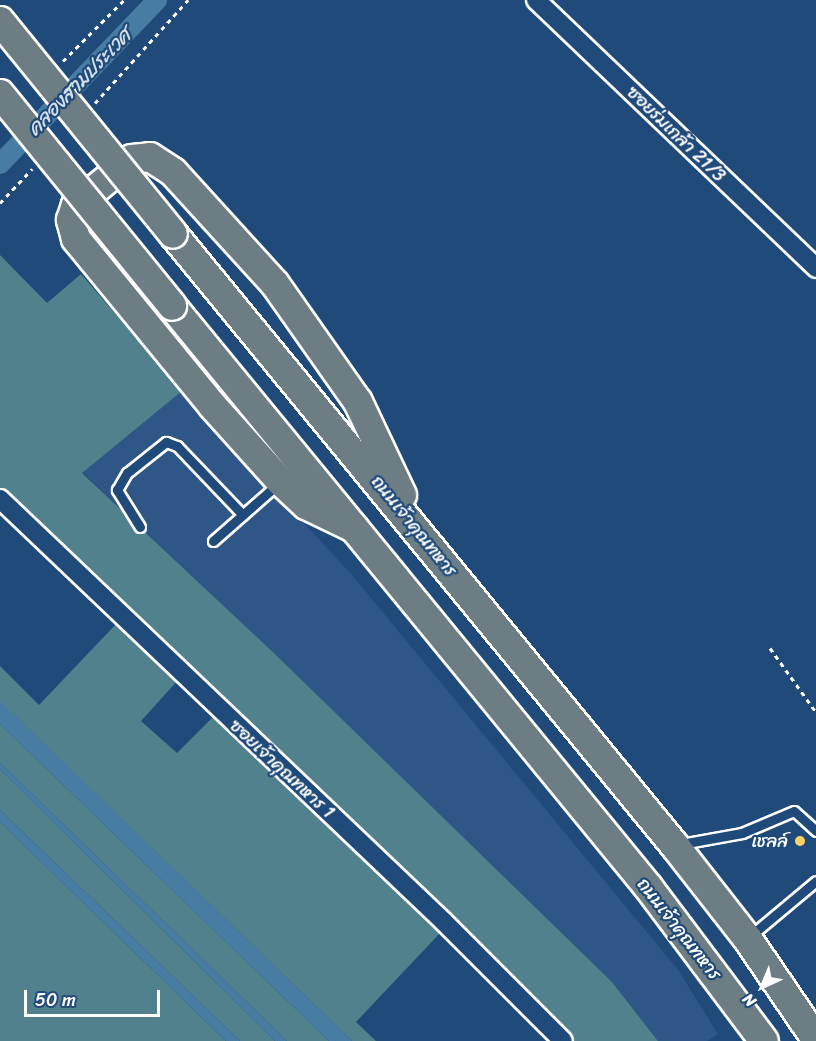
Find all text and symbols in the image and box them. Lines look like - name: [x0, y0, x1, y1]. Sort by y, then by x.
- water label: คลองสามประเวศ: [22, 23, 136, 141]
- street label: ซอยร่มเกล้า 21/3: [622, 82, 730, 186]
- street label: ถนนเจ้าคุณทหาร: [367, 471, 461, 581]
- street label: ซอยเจ้าคุณทหาร 1: [225, 715, 339, 823]
- place label: เชลล์: [751, 830, 788, 852]
- marker: เชลล์: [793, 834, 807, 848]
- street label: ถนนเจ้าคุณทหาร: [632, 874, 726, 984]
- north arrow: [732, 957, 792, 1017]
- scale bar: [27, 978, 164, 1016]
- text: 50 m: [35, 984, 76, 1016]
- text: N: [735, 986, 763, 1015]

